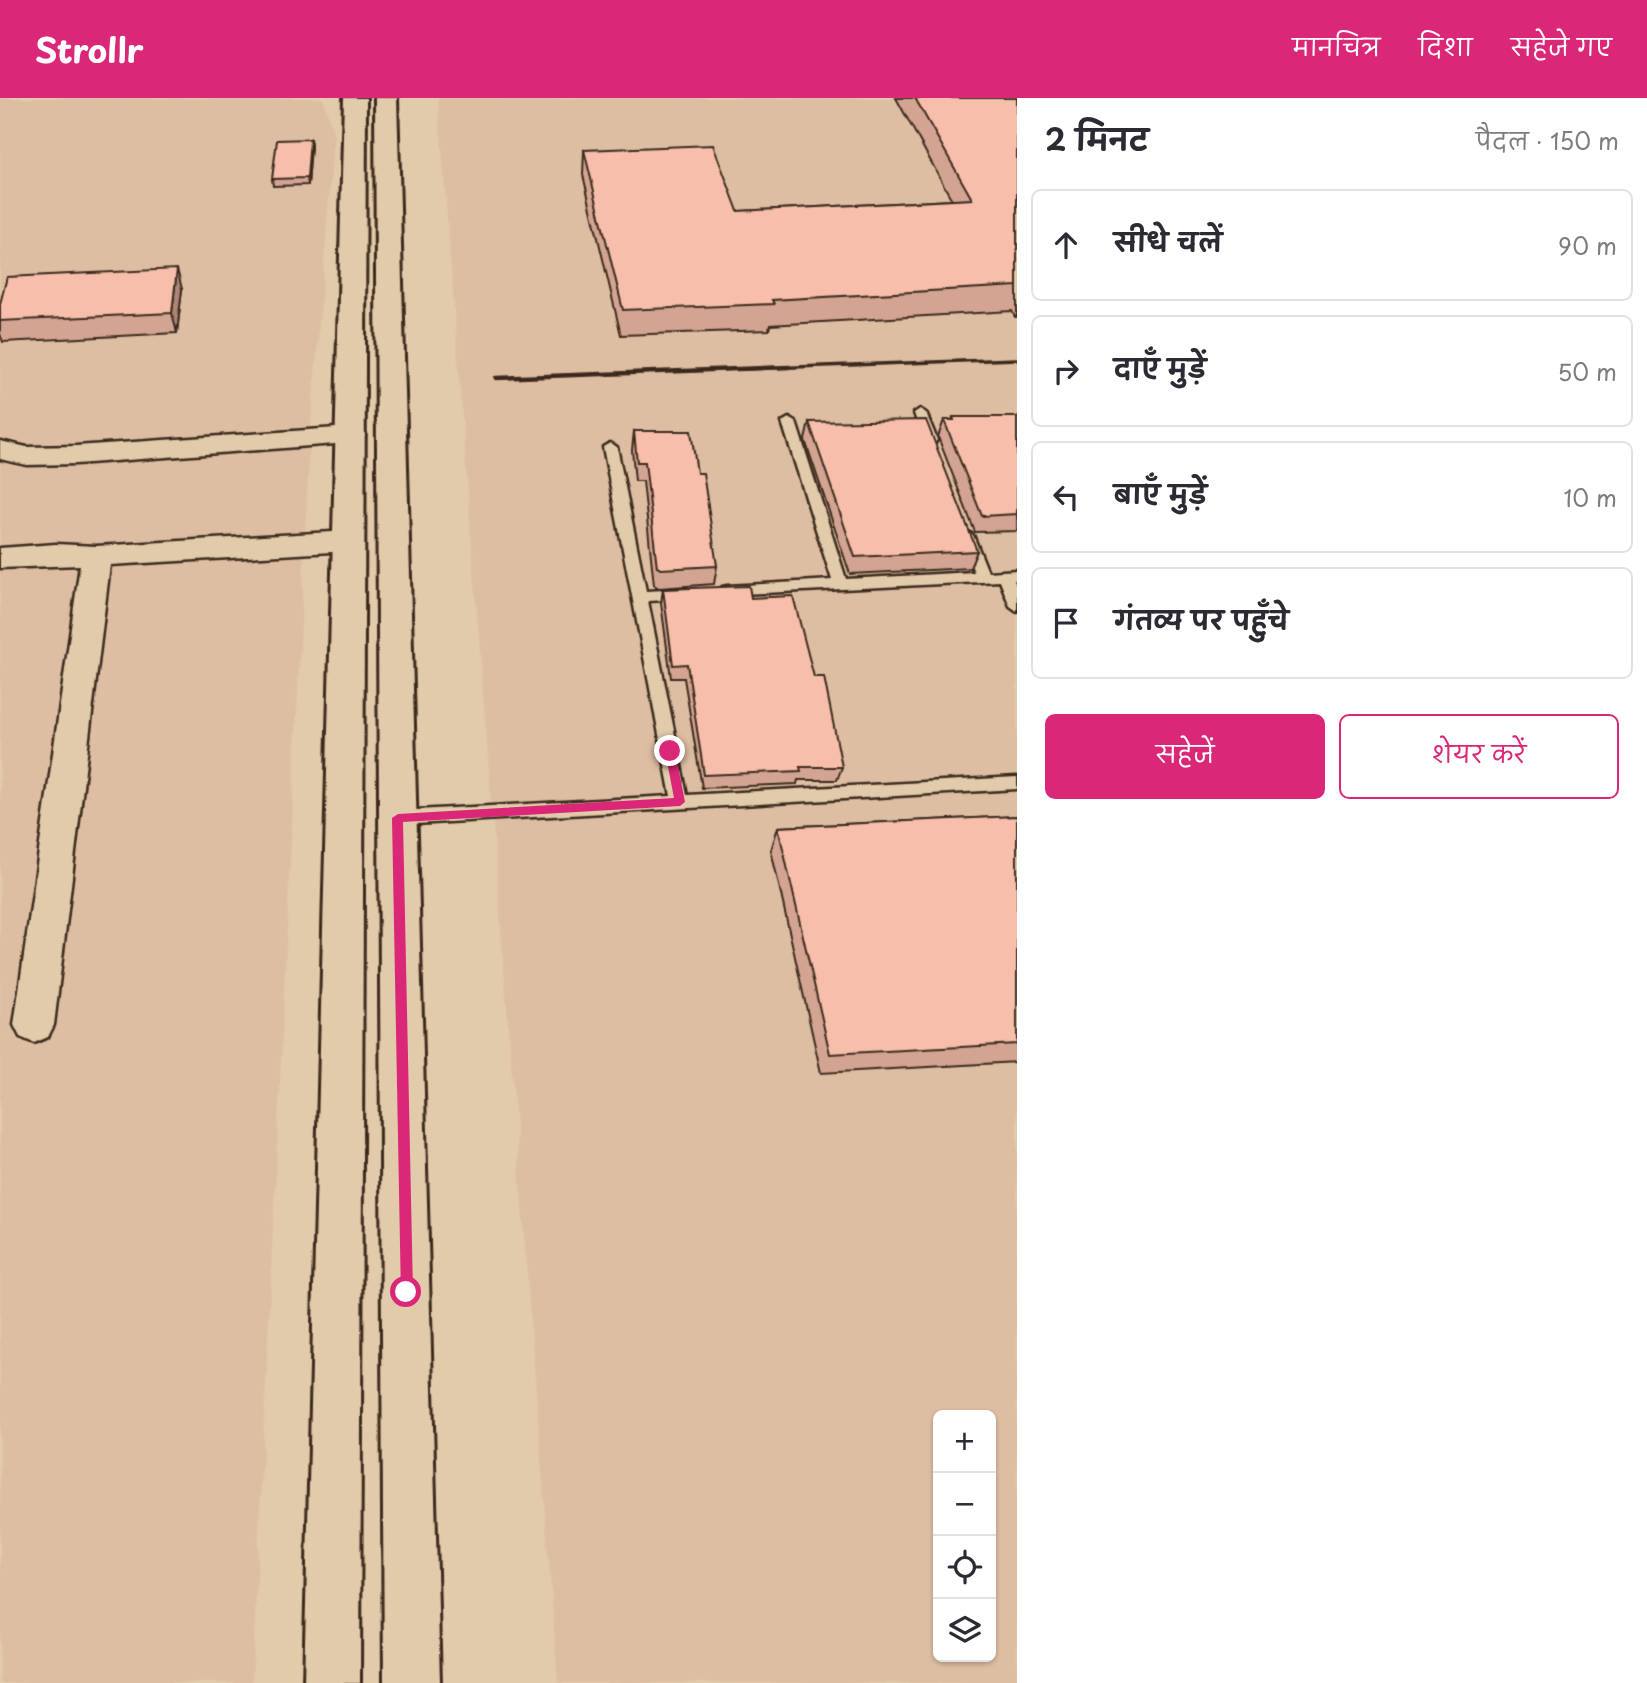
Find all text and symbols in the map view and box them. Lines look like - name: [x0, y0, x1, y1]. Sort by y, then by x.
- text: Strollr: [35, 24, 144, 74]
- text: मानचित्र: [1292, 28, 1380, 64]
- text: दिशा: [1418, 28, 1473, 64]
- text: सहेजे गए: [1511, 28, 1612, 64]
- text: 2 मिनट: [1045, 116, 1148, 161]
- text: पैदल · 150 m: [1476, 123, 1619, 158]
- text: सीधे चलें: [1114, 222, 1222, 261]
- icon: ahead: [1047, 226, 1085, 264]
- text: 90 m: [1558, 228, 1617, 263]
- text: दाएँ मुड़ें: [1114, 348, 1206, 387]
- icon: right: [1047, 352, 1085, 390]
- text: 50 m: [1557, 354, 1617, 389]
- text: बाएँ मुड़ें: [1114, 474, 1207, 513]
- icon: left: [1047, 478, 1085, 516]
- text: 10 m: [1563, 480, 1617, 515]
- text: गंतव्य पर पहुँचे: [1114, 600, 1289, 639]
- icon: arrive: [1047, 604, 1085, 642]
- button: सहेजें: [1045, 714, 1325, 799]
- button: शेयर करें: [1339, 714, 1619, 799]
- route end: [654, 735, 685, 766]
- route start: [390, 1276, 421, 1307]
- map controls: [933, 1410, 996, 1662]
- button: +: [933, 1410, 996, 1473]
- button: −: [933, 1473, 996, 1536]
- button: locate: [933, 1536, 996, 1599]
- button: layers: [933, 1599, 996, 1662]

